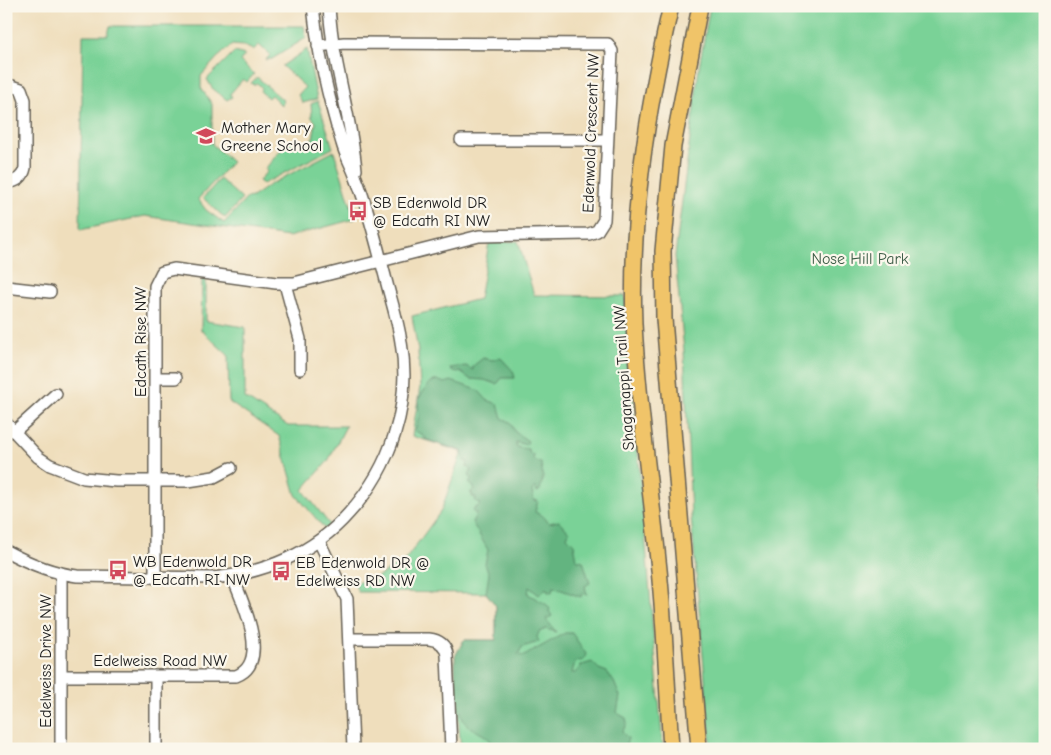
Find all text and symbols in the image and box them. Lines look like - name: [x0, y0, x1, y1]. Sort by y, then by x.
- street label: Edenwold Crescent NW: [579, 53, 603, 213]
- place label: Mother Mary Greene School: [221, 119, 322, 155]
- school or university icon: Mother Mary Greene School: [195, 125, 217, 147]
- place label: SB Edenwold DR @ Edcath RI NW: [373, 194, 490, 230]
- bus stop icon: SB Edenwold DR @ Edcath RI NW: [347, 200, 369, 222]
- park label: Nose Hill Park: [811, 250, 909, 268]
- street label: Edcath Rise NW: [132, 287, 150, 397]
- street label: Shaganappi Trail NW: [610, 305, 638, 451]
- place label: WB Edenwold DR @ Edcath RI NW: [133, 553, 252, 589]
- place label: EB Edenwold DR @ Edelweiss RD NW: [296, 554, 429, 590]
- bus stop icon: WB Edenwold DR @ Edcath RI NW: [107, 559, 129, 581]
- bus stop icon: EB Edenwold DR @ Edelweiss RD NW: [270, 560, 292, 582]
- street label: Edelweiss Drive NW: [37, 594, 55, 728]
- street label: Edelweiss Road NW: [93, 652, 227, 670]

